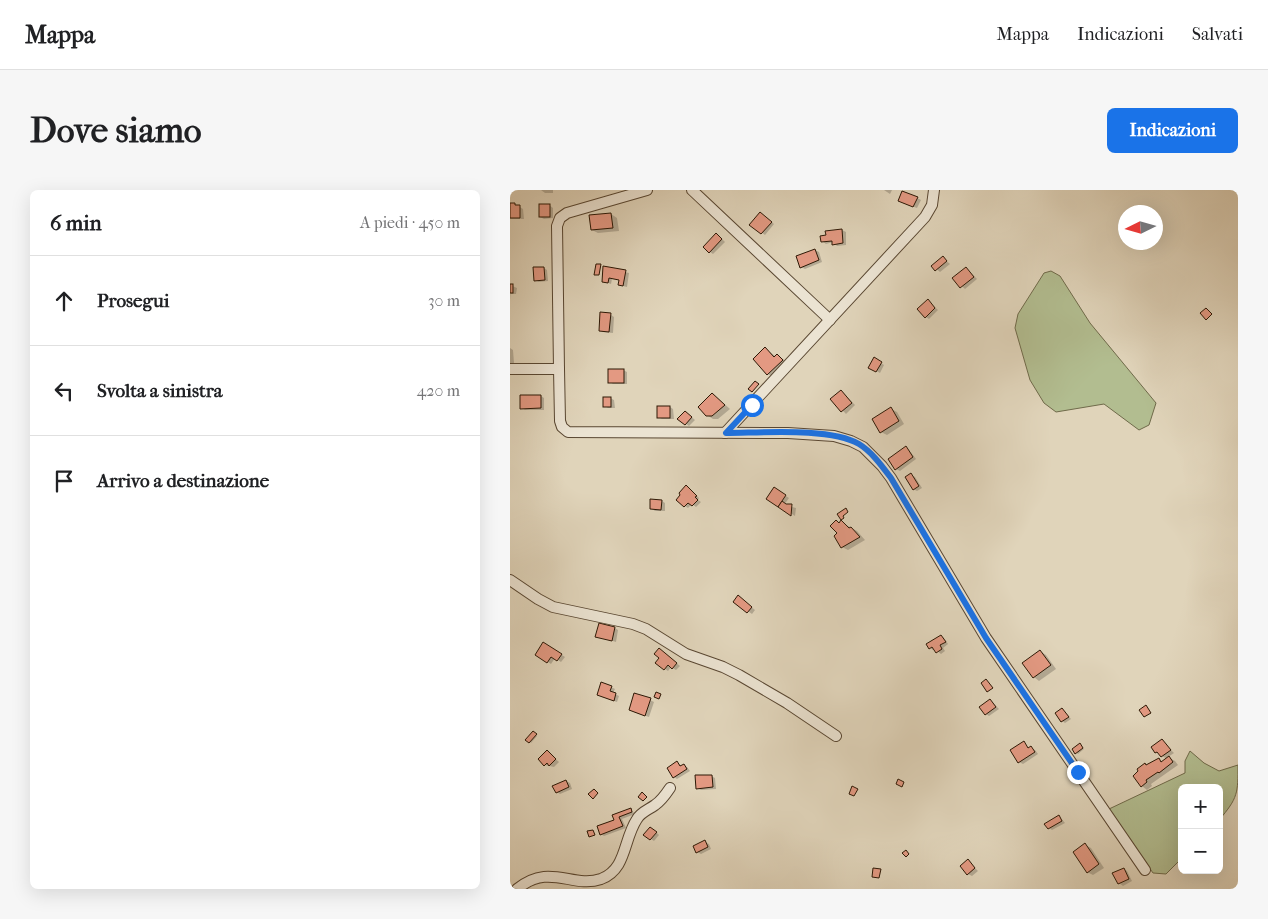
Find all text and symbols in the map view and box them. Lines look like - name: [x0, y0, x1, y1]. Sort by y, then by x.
- text: Mappa: [25, 21, 95, 49]
- text: Mappa: [996, 24, 1049, 45]
- text: Indicazioni: [1077, 24, 1164, 45]
- text: Salvati: [1192, 24, 1243, 45]
- button: Indicazioni: [1107, 108, 1238, 153]
- text: Dove siamo: [30, 110, 202, 151]
- north arrow: [1118, 205, 1163, 250]
- text: 6 min: [50, 211, 102, 235]
- text: A piedi · 450 m: [360, 213, 460, 232]
- icon: ahead: [50, 287, 78, 315]
- text: Prosegui: [97, 290, 169, 312]
- text: 30 m: [428, 291, 460, 310]
- icon: left: [50, 377, 78, 405]
- text: Svolta a sinistra: [97, 380, 223, 402]
- text: 420 m: [417, 381, 460, 400]
- route start: [741, 394, 764, 417]
- icon: arrive: [50, 467, 78, 495]
- text: Arrivo a destinazione: [97, 470, 269, 492]
- route end: [1067, 761, 1090, 784]
- map controls: [1178, 784, 1223, 874]
- button: +: [1178, 784, 1223, 829]
- button: −: [1178, 829, 1223, 874]

